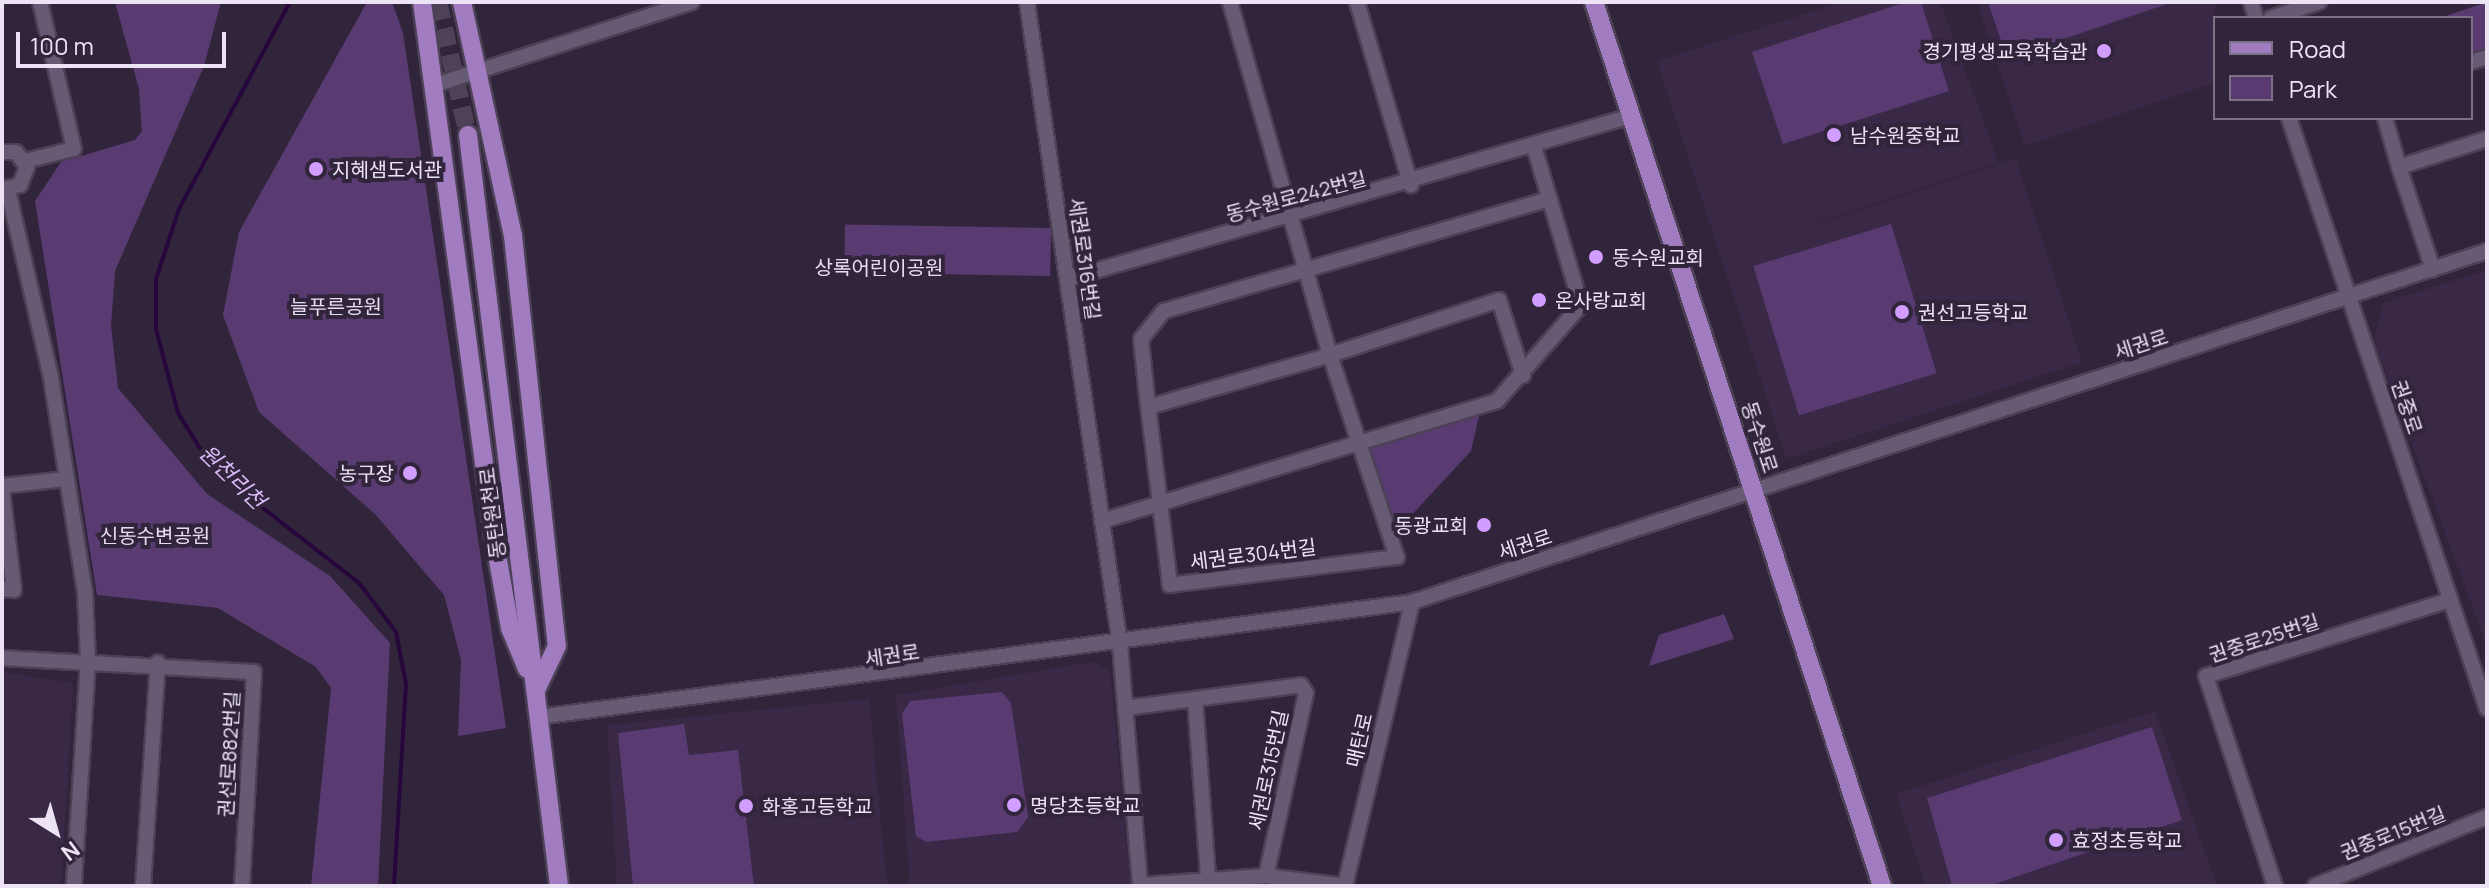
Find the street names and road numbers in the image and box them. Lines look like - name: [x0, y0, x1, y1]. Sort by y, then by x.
- street label: 동수원로242번길: [1223, 166, 1369, 226]
- street label: 세권로316번길: [1065, 196, 1105, 322]
- street label: 세권로: [2111, 324, 2171, 364]
- street label: 권중로: [2387, 377, 2427, 437]
- street label: 동수원로: [1737, 398, 1783, 476]
- street label: 동탄원천로: [474, 466, 510, 560]
- street label: 세권로: [1495, 524, 1555, 564]
- street label: 세권로304번길: [1188, 534, 1318, 574]
- street label: 권중로25번길: [2206, 609, 2322, 667]
- street label: 세권로: [863, 639, 921, 671]
- street label: 권선로882번길: [214, 690, 244, 818]
- street label: 세권로315번길: [1244, 708, 1292, 832]
- street label: 매탄로: [1341, 710, 1377, 770]
- street label: 권중로15번길: [2337, 801, 2449, 865]

